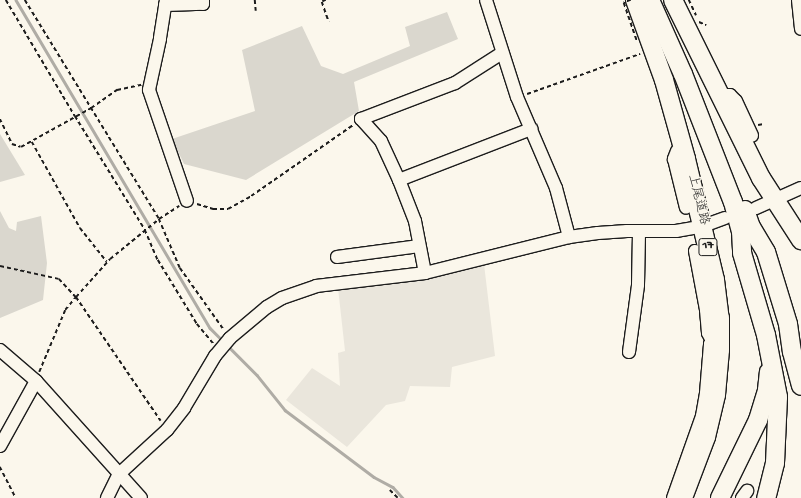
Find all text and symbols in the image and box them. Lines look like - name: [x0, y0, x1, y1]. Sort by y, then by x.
- street label: 上尾道路: [683, 173, 711, 227]
- road number: 17: [698, 237, 718, 257]

